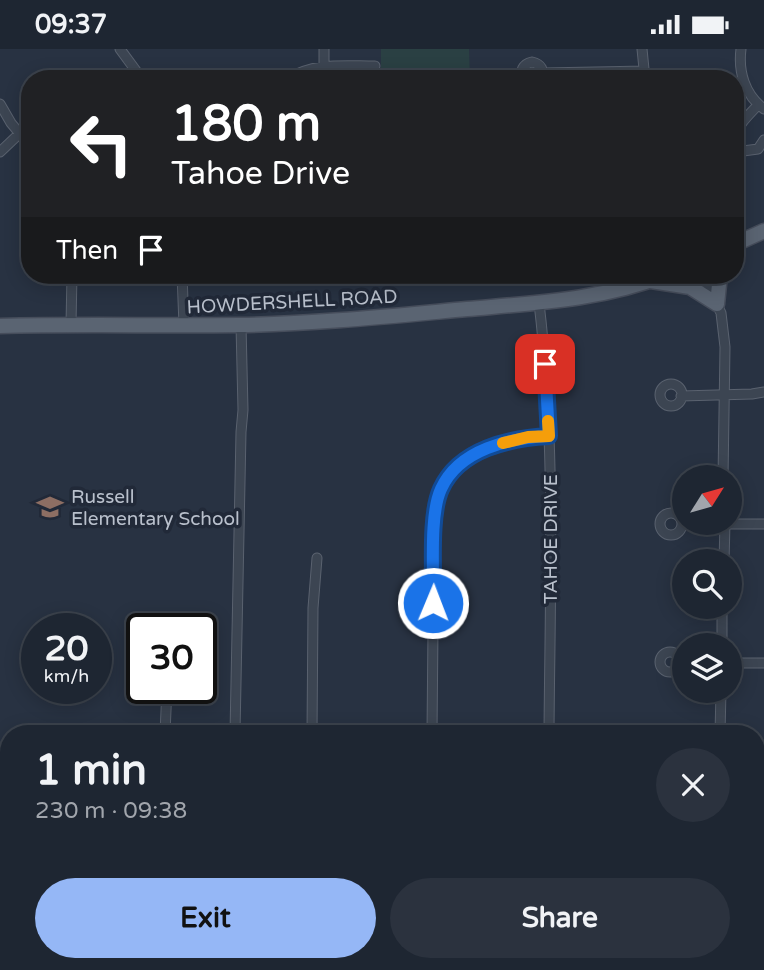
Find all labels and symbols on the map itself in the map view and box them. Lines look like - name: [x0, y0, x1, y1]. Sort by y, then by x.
- street label: HOWDERSHELL ROAD: [186, 285, 398, 319]
- pin: [515, 334, 575, 394]
- north arrow: [672, 465, 742, 535]
- street label: TAHOE DRIVE: [540, 474, 562, 604]
- place label: Russell Elementary School: [71, 486, 240, 530]
- school or university icon: Russell Elementary School: [35, 492, 65, 522]
- position arrow: [396, 566, 470, 640]
- speed limit sign: 30: [126, 613, 217, 704]

